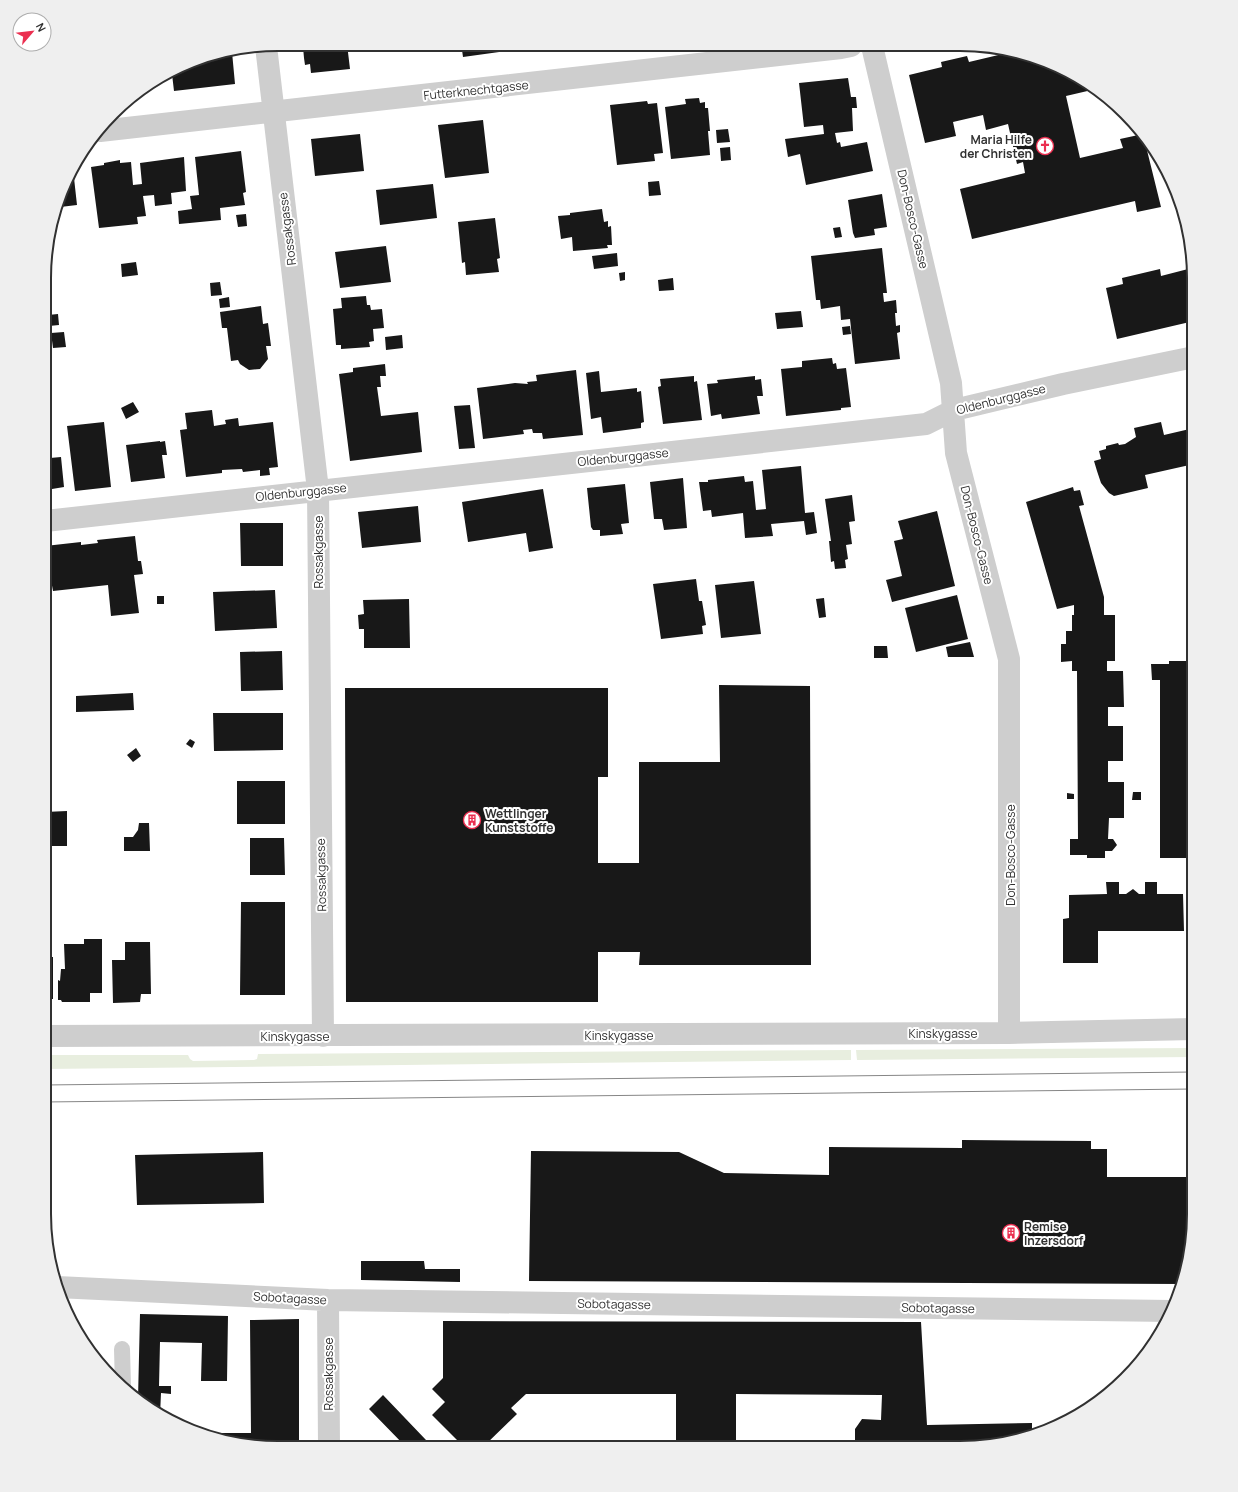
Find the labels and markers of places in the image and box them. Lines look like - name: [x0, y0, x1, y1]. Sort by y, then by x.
- place label: Maria Hilfe der Christen: [960, 131, 1032, 162]
- church icon: Maria Hilfe der Christen: [1035, 136, 1055, 156]
- place label: Wettlinger Kunststoffe: [485, 805, 553, 836]
- building icon: Wettlinger Kunststoffe: [462, 810, 482, 830]
- place label: Remise Inzersdorf: [1024, 1218, 1084, 1249]
- building icon: Remise Inzersdorf: [1001, 1223, 1021, 1243]

